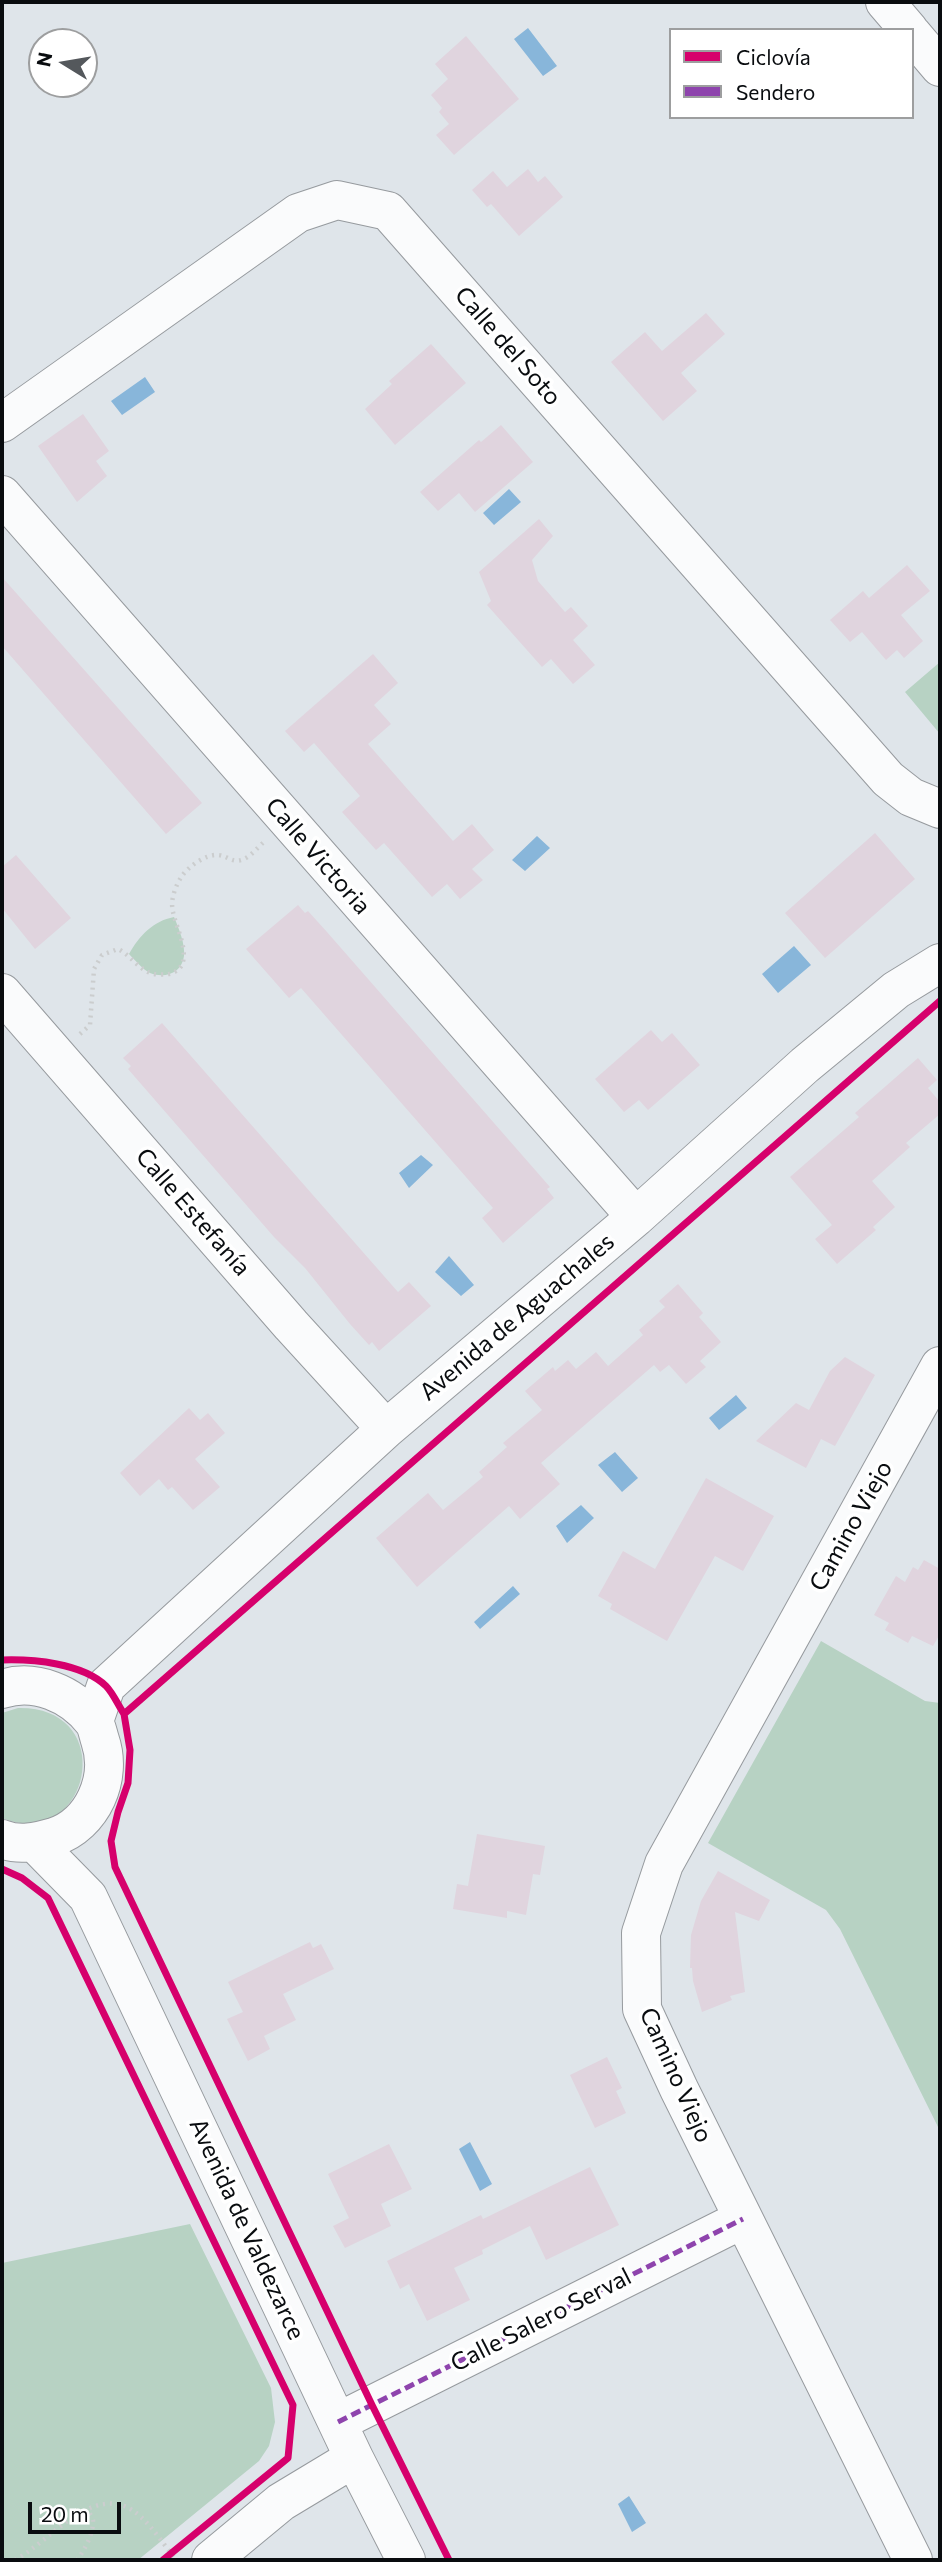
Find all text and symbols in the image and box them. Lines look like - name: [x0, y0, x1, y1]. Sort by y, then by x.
- north arrow: [28, 28, 98, 98]
- legend: [669, 28, 914, 119]
- text: Ciclovía: [736, 44, 811, 69]
- text: N: [31, 50, 57, 68]
- text: Sendero: [736, 79, 815, 104]
- street label: Calle del Soto: [449, 281, 567, 411]
- street label: Calle Victoria: [259, 792, 377, 920]
- street label: Calle Estefanía: [130, 1142, 256, 1282]
- street label: Avenida de Aguachales: [414, 1227, 620, 1407]
- street label: Camino Viejo: [803, 1456, 899, 1596]
- street label: Camino Viejo: [633, 2003, 719, 2147]
- street label: Avenida de Valdezarce: [183, 2114, 311, 2344]
- street label: Calle Salero Serval: [446, 2262, 636, 2378]
- scale bar: [32, 2488, 124, 2532]
- text: 20 m: [41, 2501, 89, 2526]

